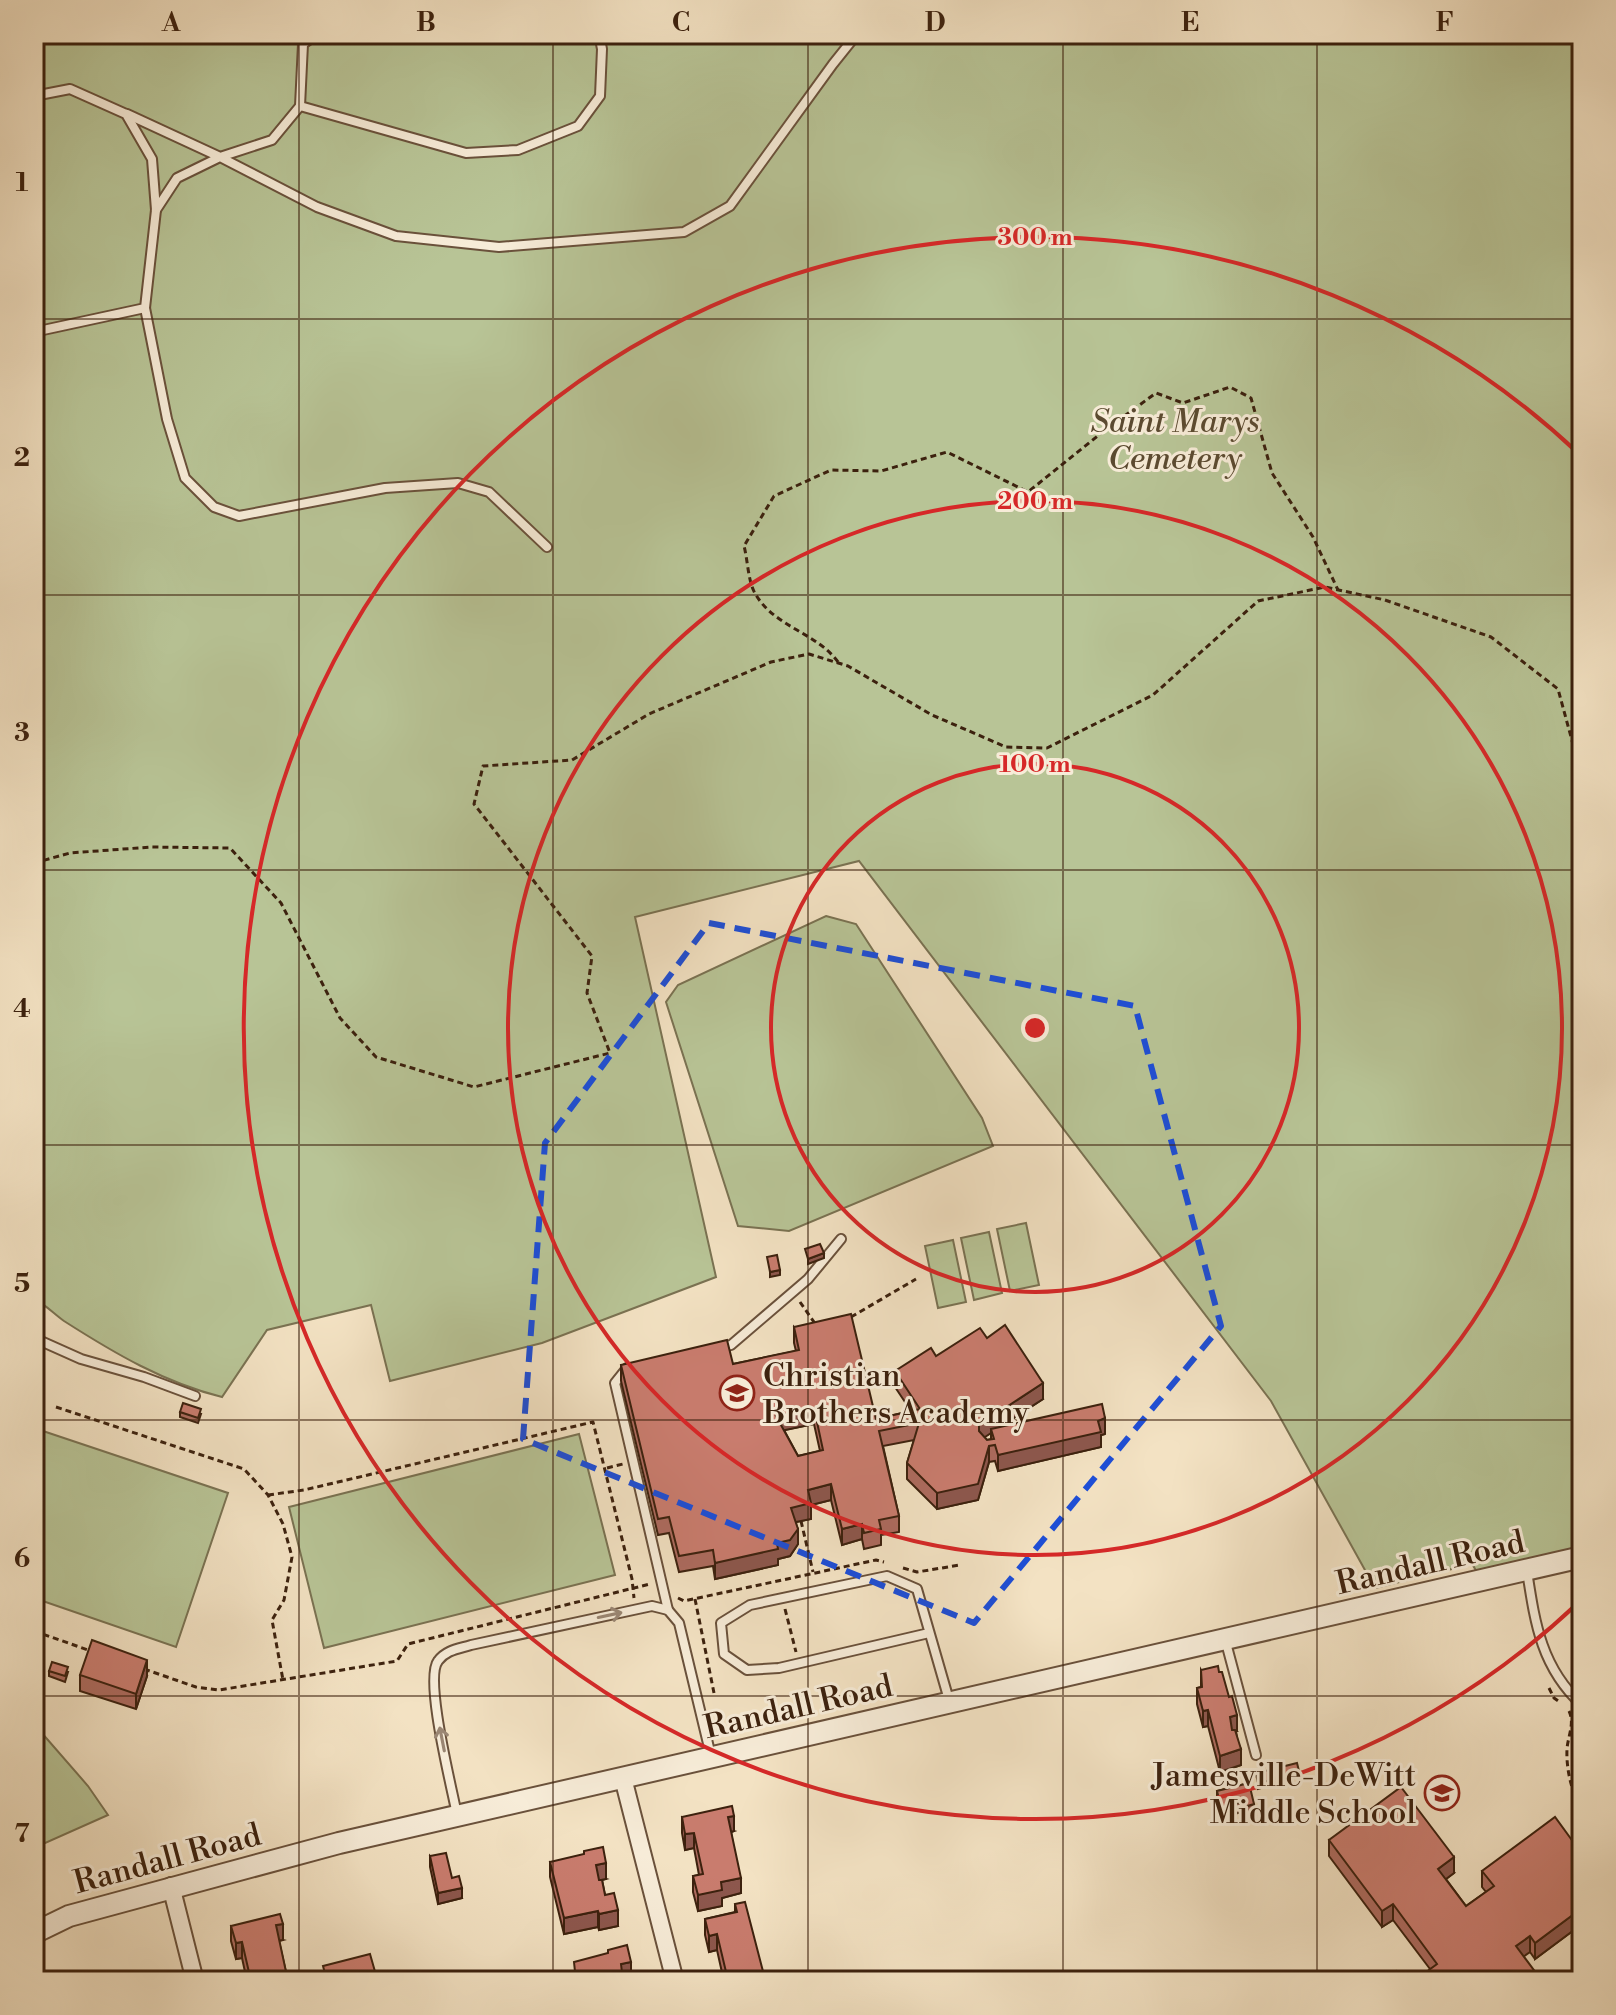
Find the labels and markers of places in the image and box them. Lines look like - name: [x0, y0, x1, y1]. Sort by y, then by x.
- centre of rings: [1021, 1014, 1049, 1042]
- place label: Christian Brothers Academy: [762, 1356, 1030, 1433]
- school or university icon: Christian Brothers Academy: [718, 1374, 756, 1412]
- place label: Jamesville-DeWitt Middle School: [1150, 1756, 1417, 1833]
- school or university icon: Jamesville-DeWitt Middle School: [1423, 1774, 1461, 1812]

